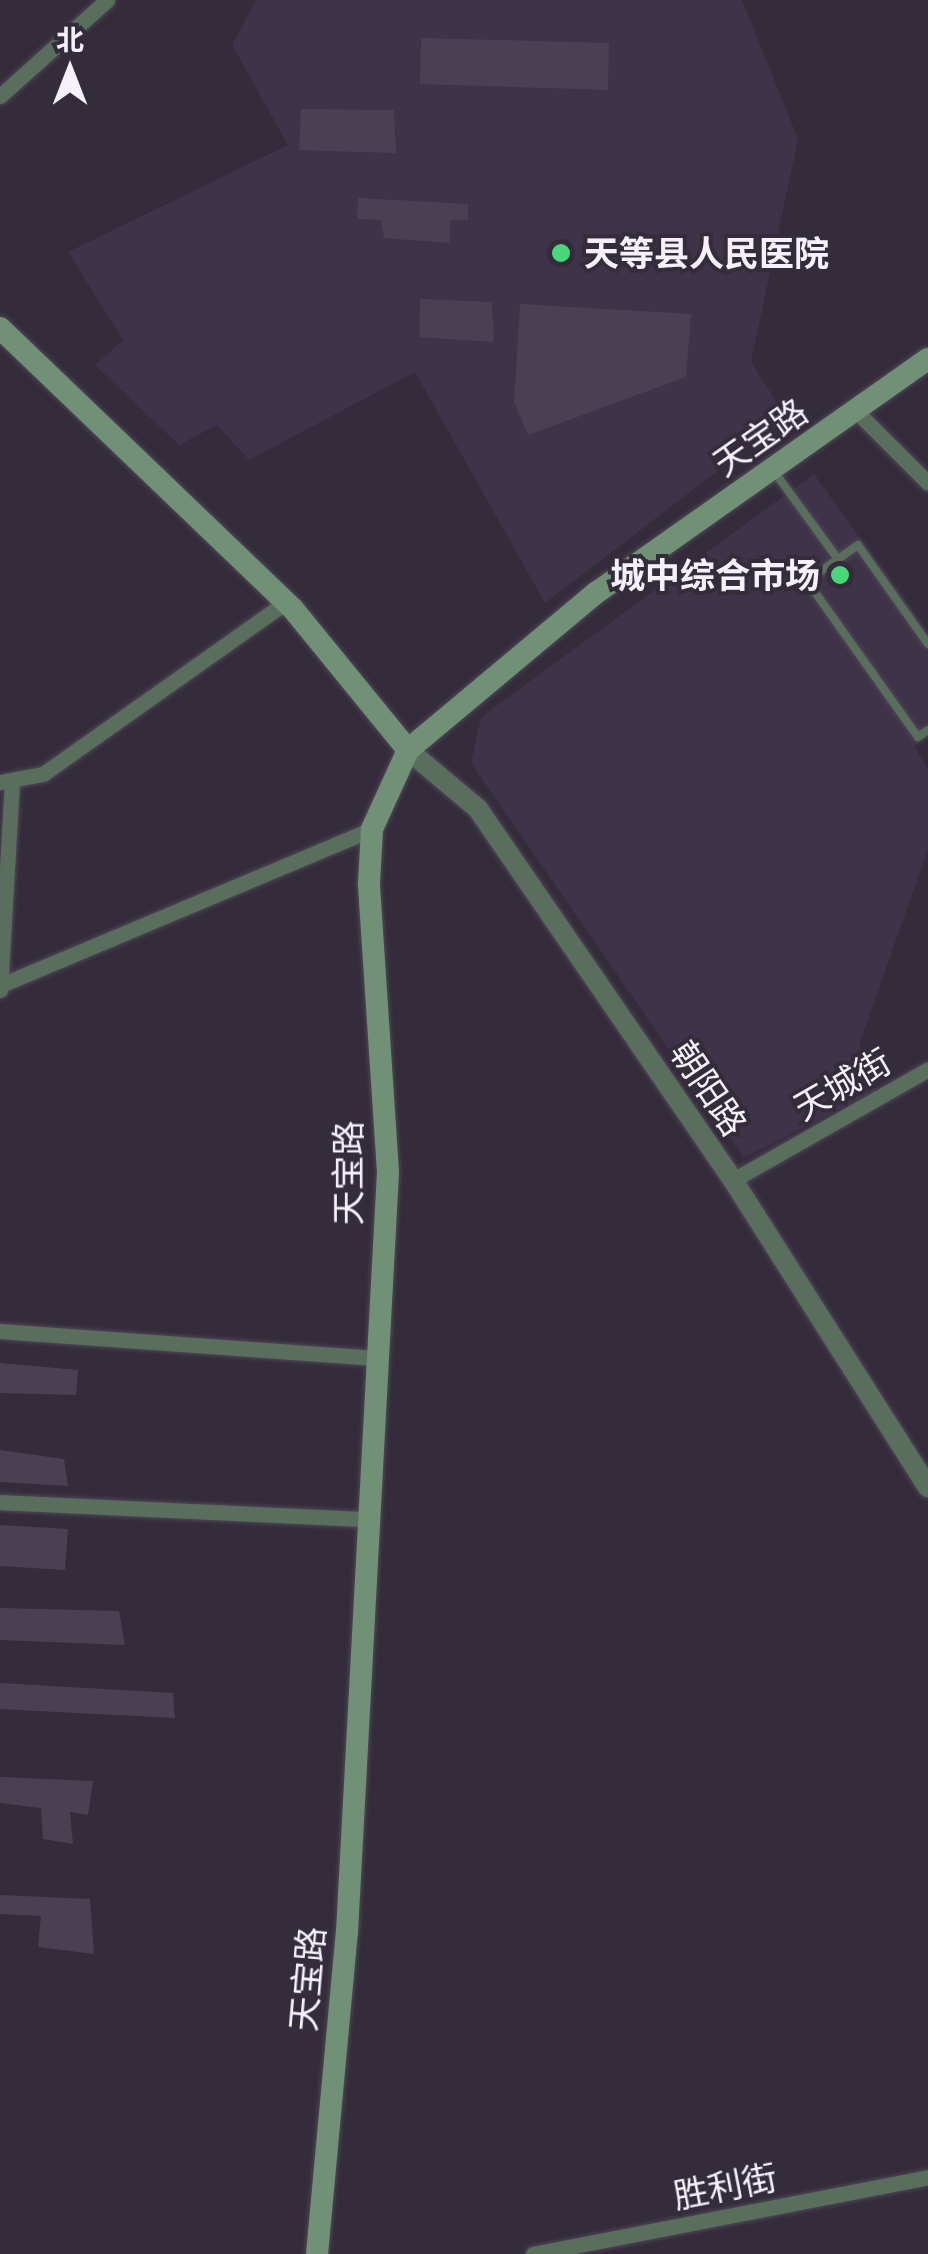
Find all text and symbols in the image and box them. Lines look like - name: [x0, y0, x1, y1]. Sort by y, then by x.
- north arrow: [20, 20, 120, 120]
- text: 北: [56, 21, 84, 58]
- place label: 天等县人民医院: [584, 232, 829, 274]
- marker: 天等县人民医院: [548, 240, 574, 266]
- street label: 天宝路: [705, 390, 815, 484]
- place label: 城中综合市场: [610, 554, 820, 596]
- marker: 城中综合市场: [829, 564, 851, 586]
- street label: 朝阳路: [662, 1033, 756, 1143]
- street label: 天城街: [786, 1040, 898, 1128]
- street label: 天宝路: [327, 1121, 369, 1225]
- street label: 天宝路: [282, 1925, 332, 2033]
- street label: 胜利街: [669, 2155, 781, 2217]

